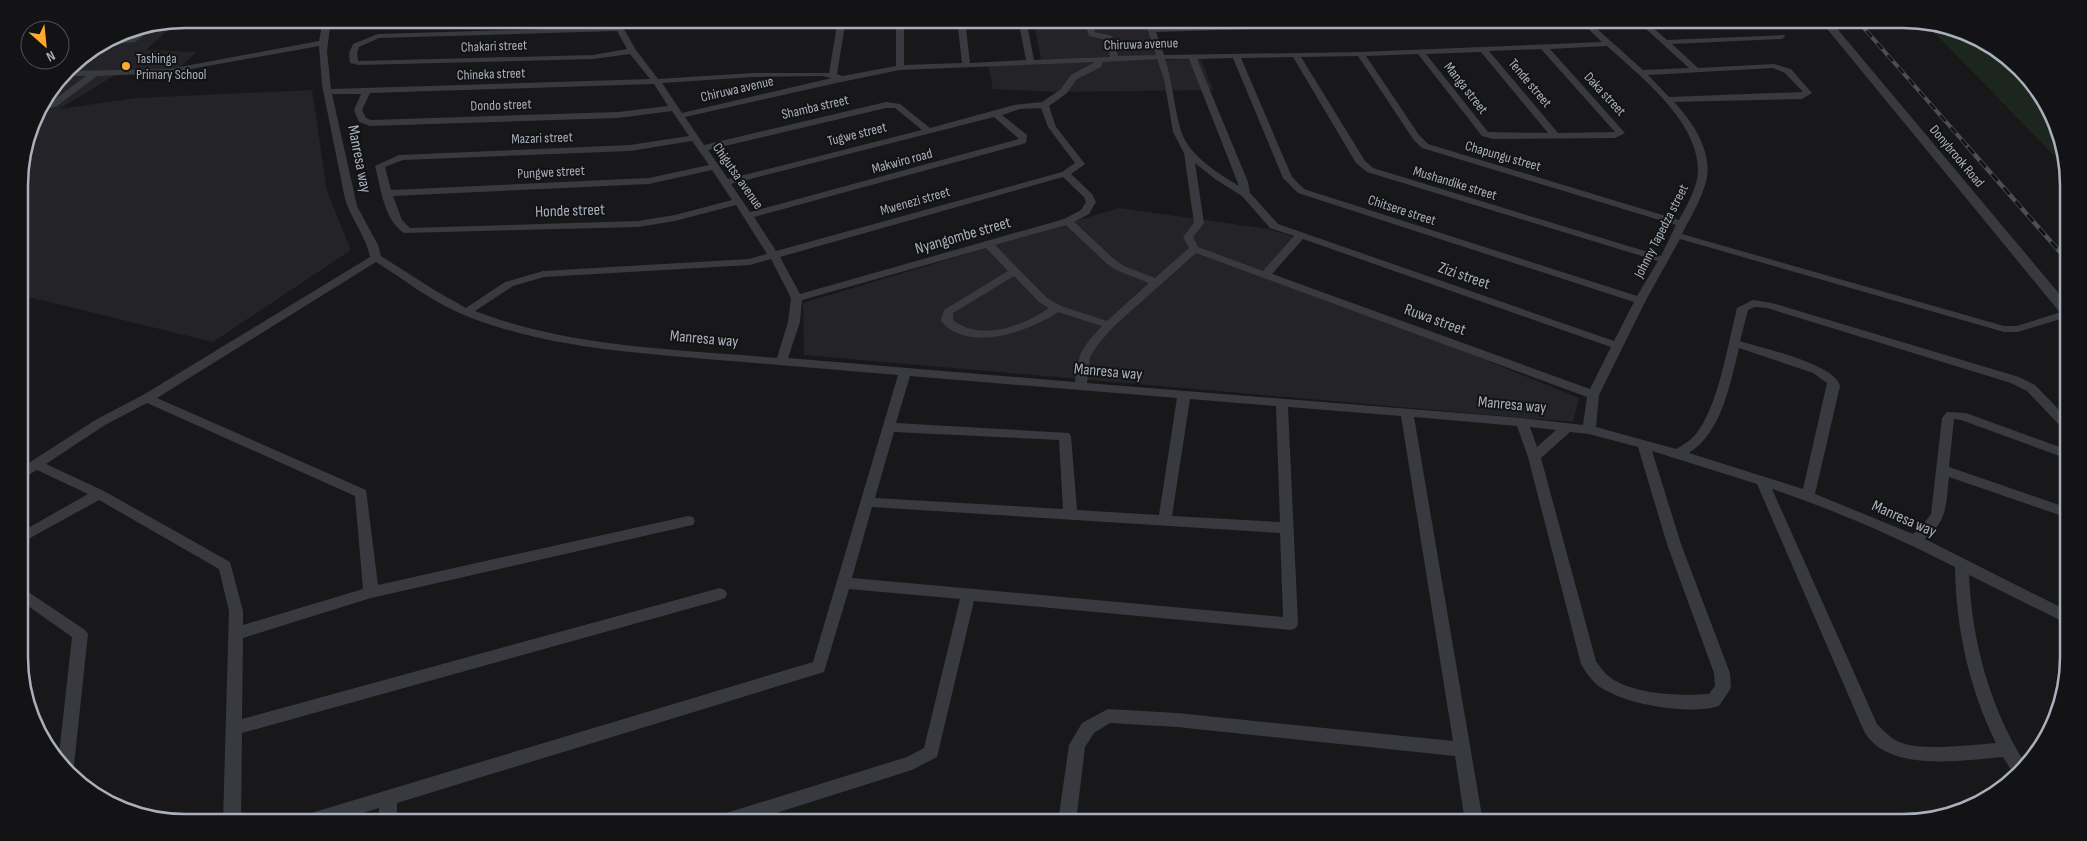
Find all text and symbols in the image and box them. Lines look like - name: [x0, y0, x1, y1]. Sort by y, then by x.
- north arrow: [20, 20, 70, 70]
- street label: Chiruwa avenue: [1104, 34, 1178, 54]
- street label: Chakari street: [461, 36, 527, 56]
- text: N: [43, 47, 58, 65]
- place label: Tashinga Primary School: [136, 50, 206, 83]
- street label: Tende street: [1505, 55, 1555, 111]
- street label: Manga street: [1440, 59, 1492, 117]
- marker: Tashinga Primary School: [120, 60, 132, 72]
- street label: Chineka street: [456, 64, 526, 84]
- street label: Daka street: [1580, 69, 1630, 119]
- street label: Chiruwa avenue: [699, 72, 775, 106]
- street label: Shamba street: [780, 91, 850, 123]
- street label: Dondo street: [470, 95, 532, 115]
- street label: Tugwe street: [826, 118, 888, 150]
- street label: Donybrook Road: [1926, 121, 1988, 191]
- street label: Manresa way: [343, 123, 375, 195]
- street label: Mazari street: [511, 128, 573, 148]
- street label: Chapungu street: [1463, 137, 1543, 175]
- street label: Chigutsa avenue: [709, 139, 767, 213]
- street label: Makwiro road: [870, 145, 934, 177]
- street label: Pungwe street: [517, 162, 585, 182]
- street label: Mushandike street: [1411, 162, 1499, 204]
- street label: Johnny Tapedza street: [1630, 181, 1692, 282]
- street label: Mwenezi street: [878, 183, 952, 219]
- street label: Chitsere street: [1366, 191, 1438, 229]
- street label: Honde street: [535, 200, 605, 222]
- street label: Nyangombe street: [913, 213, 1013, 259]
- street label: Zizi street: [1436, 258, 1493, 294]
- street label: Ruwa street: [1402, 300, 1469, 340]
- street label: Manresa way: [669, 327, 739, 351]
- street label: Manresa way: [1073, 360, 1143, 384]
- street label: Manresa way: [1477, 393, 1547, 417]
- street label: Manresa way: [1869, 496, 1939, 542]

